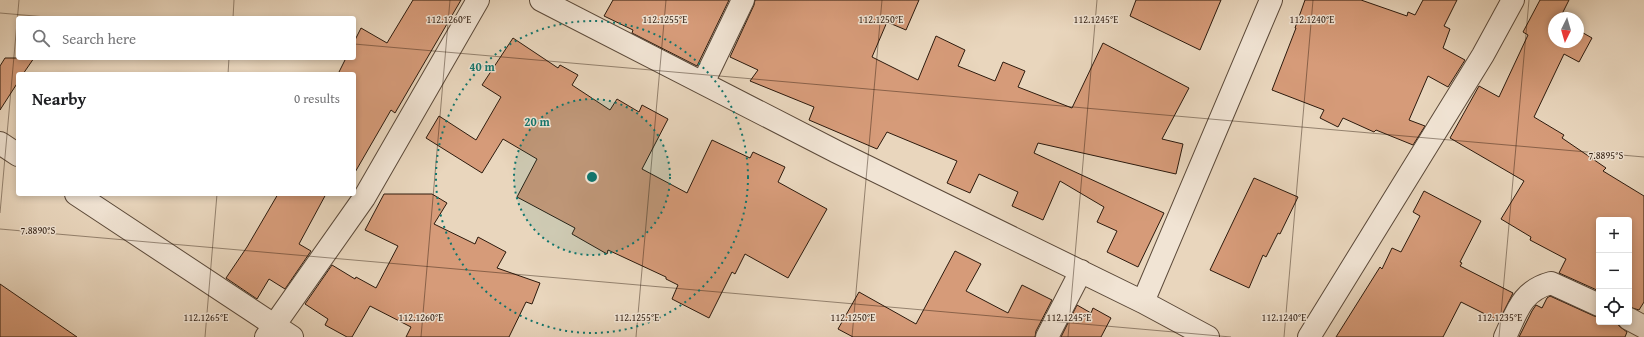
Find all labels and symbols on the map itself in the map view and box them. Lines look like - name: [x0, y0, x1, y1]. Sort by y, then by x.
- text: 112.1260°E: [427, 12, 471, 27]
- text: 112.1255°E: [643, 12, 687, 27]
- text: 112.1250°E: [859, 12, 903, 27]
- text: 112.1245°E: [1074, 12, 1118, 27]
- text: 112.1240°E: [1290, 12, 1334, 27]
- north arrow: [1548, 12, 1584, 48]
- text: 40 m: [469, 58, 495, 75]
- text: 20 m: [524, 113, 550, 130]
- text: 7.8895°S: [1589, 148, 1624, 163]
- centre of rings: [585, 170, 599, 184]
- text: 7.8890°S: [21, 223, 56, 238]
- text: 112.1265°E: [184, 310, 228, 325]
- text: 112.1260°E: [399, 310, 443, 325]
- text: 112.1255°E: [615, 310, 659, 325]
- text: 112.1250°E: [831, 310, 875, 325]
- text: 112.1245°E: [1047, 310, 1091, 325]
- text: 112.1240°E: [1262, 310, 1306, 325]
- text: 112.1235°E: [1478, 310, 1522, 325]

